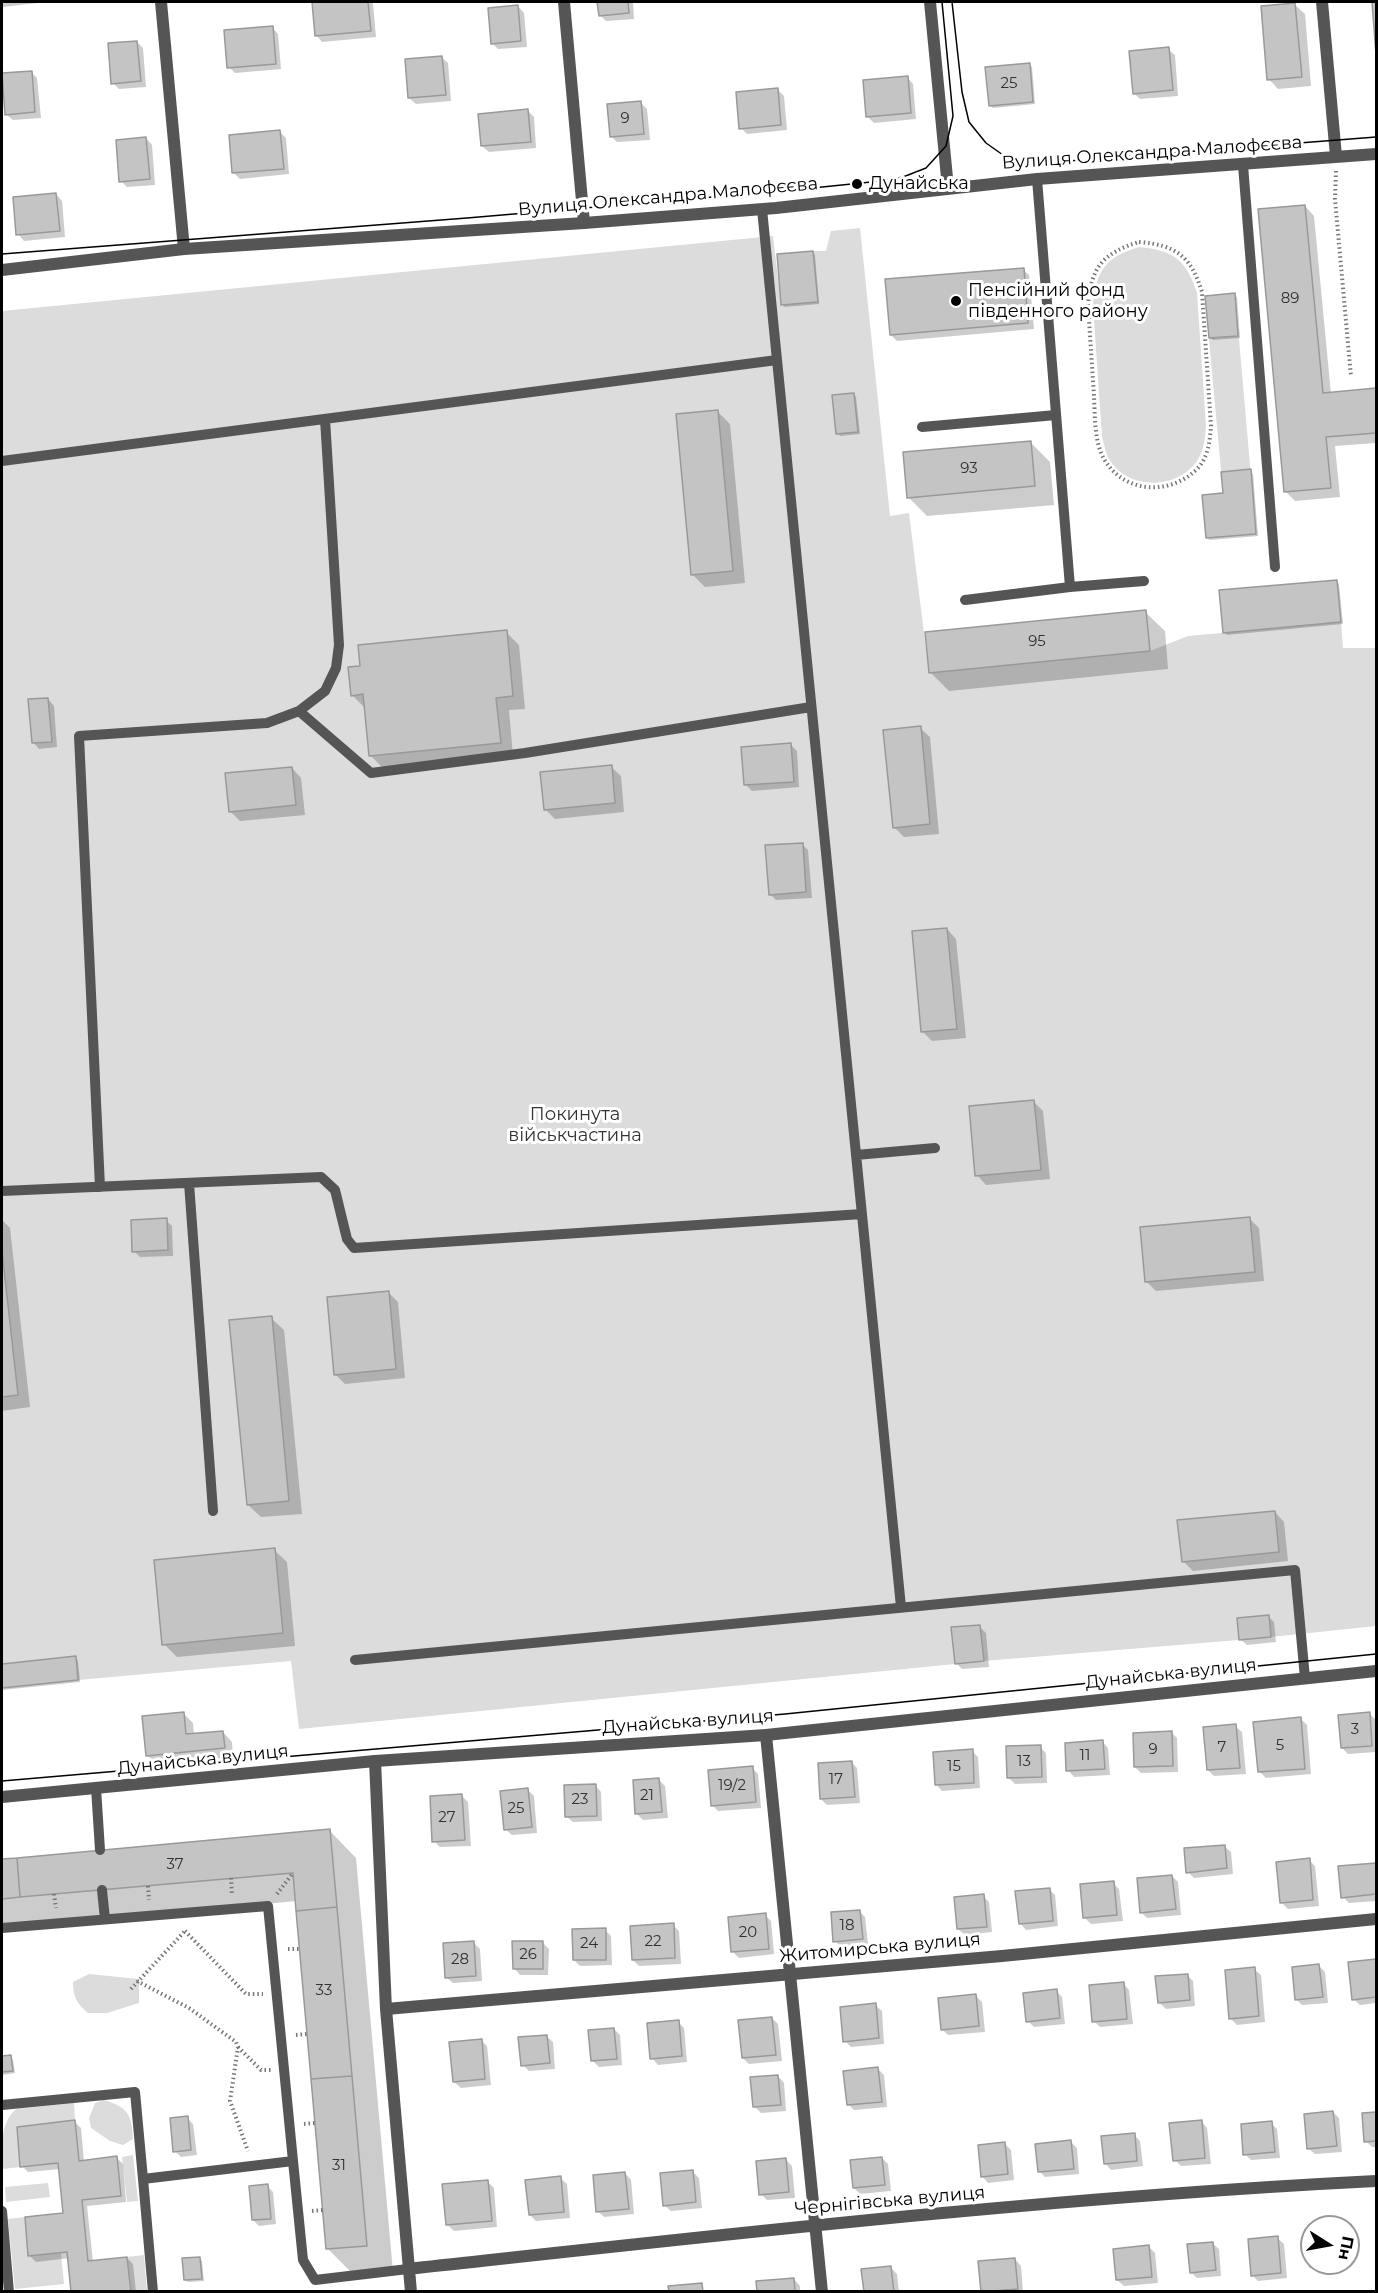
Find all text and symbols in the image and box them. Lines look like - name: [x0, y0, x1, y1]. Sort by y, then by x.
- house number: 25: [1000, 75, 1018, 93]
- house number: 9: [620, 110, 630, 128]
- street label: Вулиця Олександра Малофєєва: [1001, 132, 1303, 174]
- street label: Вулиця Олександра Малофєєва: [517, 173, 819, 221]
- place label: Дунайська: [869, 173, 969, 195]
- marker: Дунайська: [850, 177, 864, 191]
- place label: Пенсійний фонд південного району: [968, 280, 1148, 322]
- house number: 89: [1281, 290, 1299, 308]
- marker: Пенсійний фонд південного району: [949, 294, 963, 308]
- house number: 93: [960, 460, 978, 478]
- house number: 95: [1028, 633, 1046, 651]
- park label: Покинута військчастина: [508, 1104, 642, 1146]
- street label: Дунайська вулиця: [1084, 1654, 1258, 1694]
- street label: Дунайська вулиця: [601, 1705, 775, 1739]
- house number: 3: [1351, 1721, 1359, 1739]
- house number: 5: [1276, 1737, 1284, 1755]
- house number: 7: [1218, 1739, 1226, 1757]
- street label: Дунайська вулиця: [116, 1740, 290, 1780]
- house number: 9: [1148, 1741, 1158, 1759]
- house number: 11: [1080, 1747, 1090, 1765]
- house number: 13: [1017, 1753, 1031, 1771]
- house number: 15: [947, 1758, 961, 1776]
- house number: 17: [829, 1771, 843, 1789]
- house number: 19/2: [718, 1777, 746, 1795]
- house number: 21: [640, 1787, 654, 1805]
- house number: 23: [572, 1791, 588, 1809]
- house number: 25: [507, 1800, 525, 1818]
- house number: 27: [438, 1809, 456, 1827]
- house number: 37: [166, 1856, 184, 1874]
- house number: 18: [840, 1917, 854, 1935]
- house number: 20: [739, 1924, 757, 1942]
- street label: Житомирська вулиця: [778, 1928, 982, 1968]
- house number: 22: [644, 1933, 662, 1951]
- house number: 24: [580, 1935, 598, 1953]
- house number: 26: [519, 1946, 537, 1964]
- house number: 28: [451, 1951, 469, 1969]
- house number: 33: [316, 1982, 332, 2000]
- house number: 31: [332, 2157, 346, 2175]
- street label: Чернігівська вулиця: [794, 2182, 986, 2220]
- north arrow: [1300, 2215, 1360, 2275]
- text: Пн: [1335, 2234, 1358, 2262]

